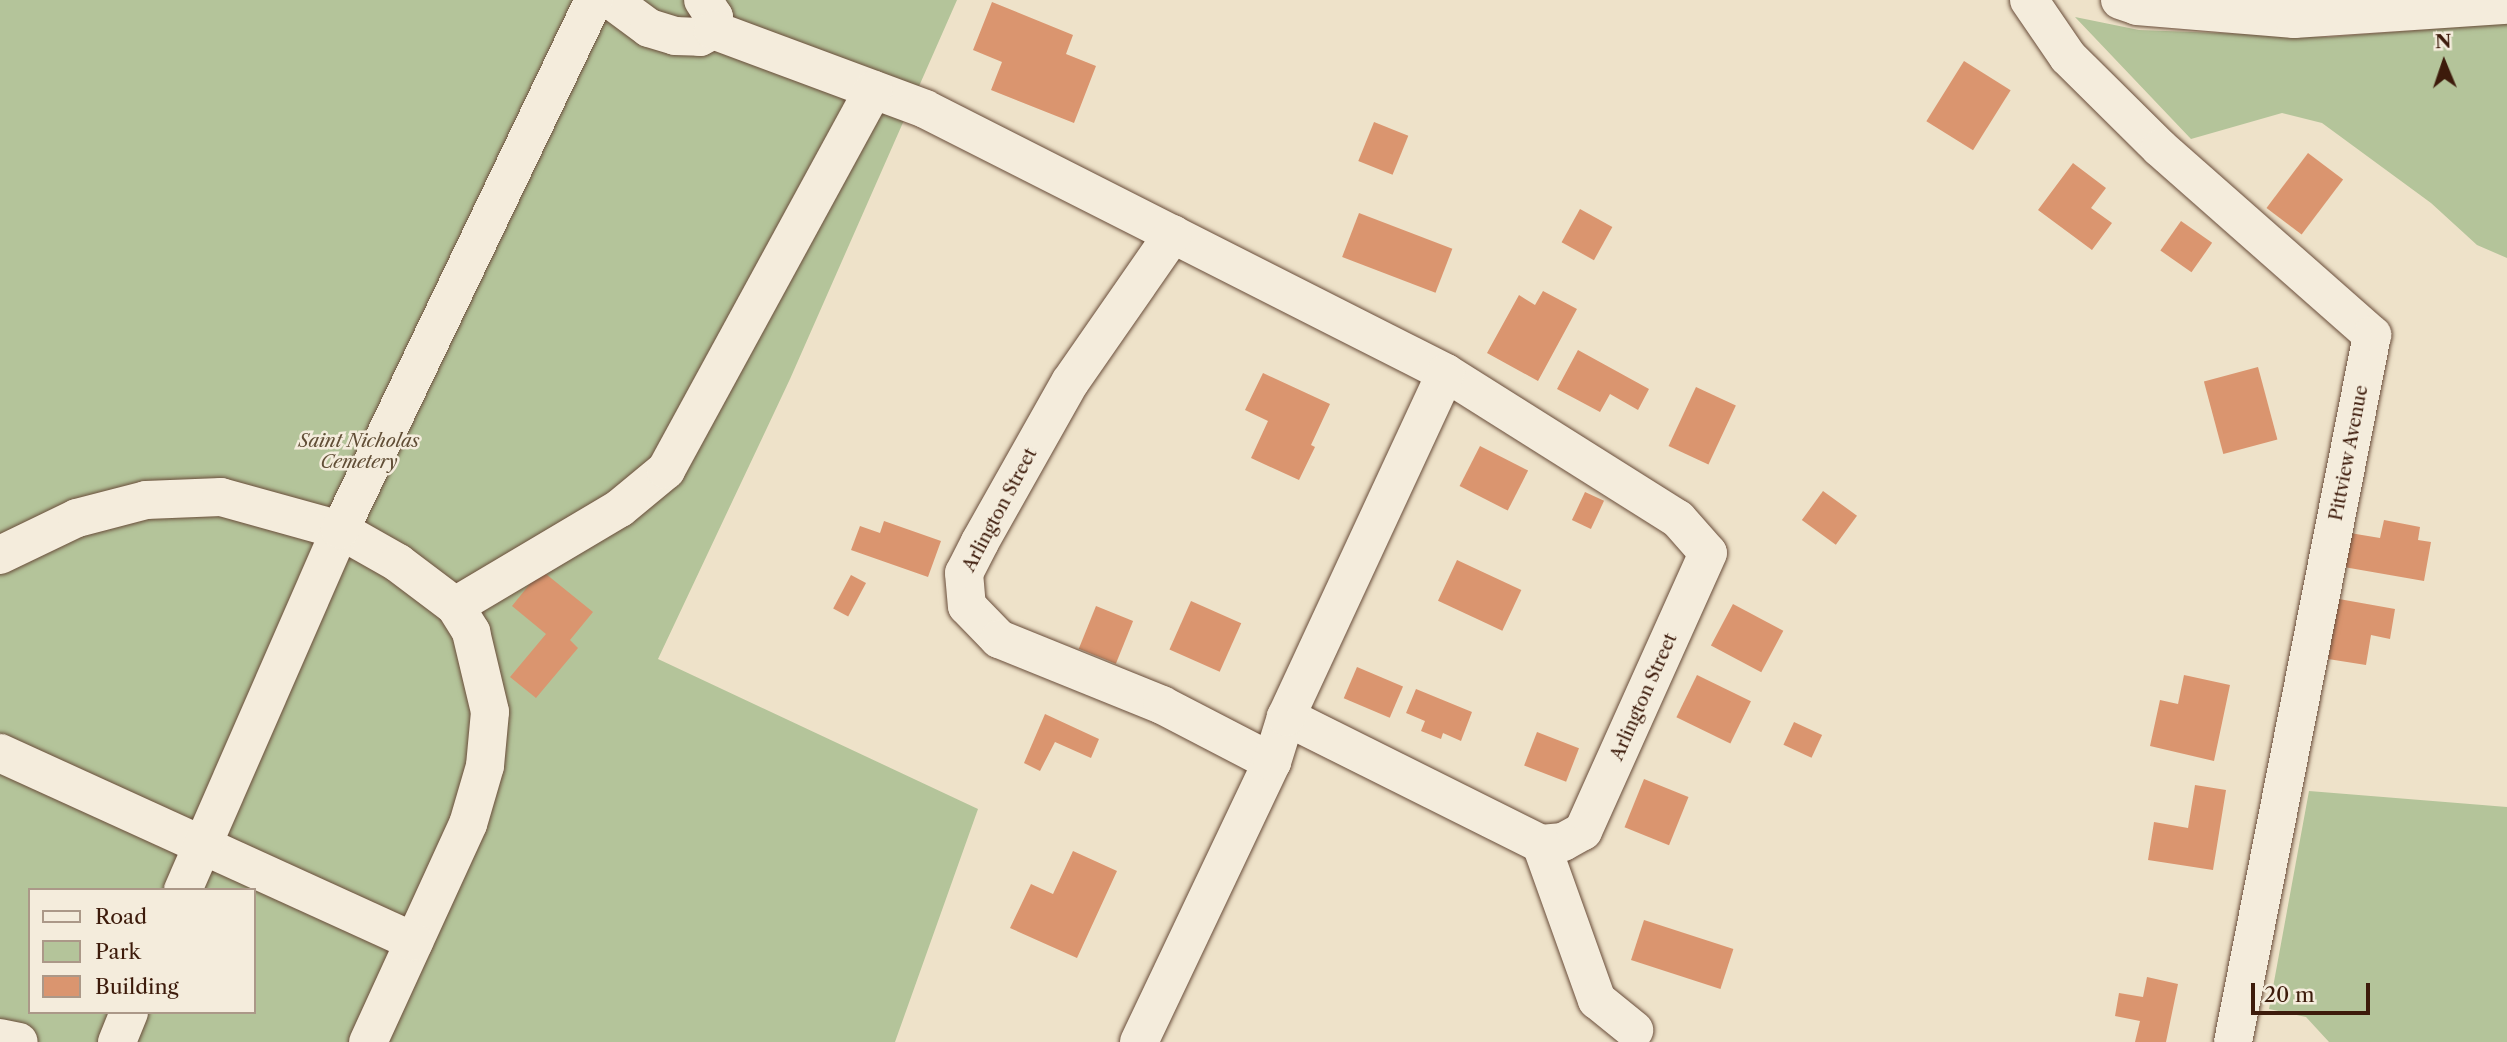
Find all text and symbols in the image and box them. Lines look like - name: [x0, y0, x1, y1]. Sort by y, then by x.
- north arrow: [2409, 28, 2479, 98]
- text: N: [2435, 30, 2452, 53]
- street label: Pittview Avenue: [2325, 383, 2373, 523]
- park label: Saint Nicholas Cemetery: [298, 431, 420, 474]
- street label: Arlington Street: [958, 444, 1042, 576]
- street label: Arlington Street: [1606, 630, 1682, 764]
- legend: [28, 888, 256, 1014]
- text: Road: [95, 904, 147, 929]
- text: Park: [95, 939, 141, 964]
- scale bar: [2255, 968, 2374, 1012]
- text: Building: [95, 974, 179, 999]
- text: 20 m: [2264, 982, 2315, 1007]

